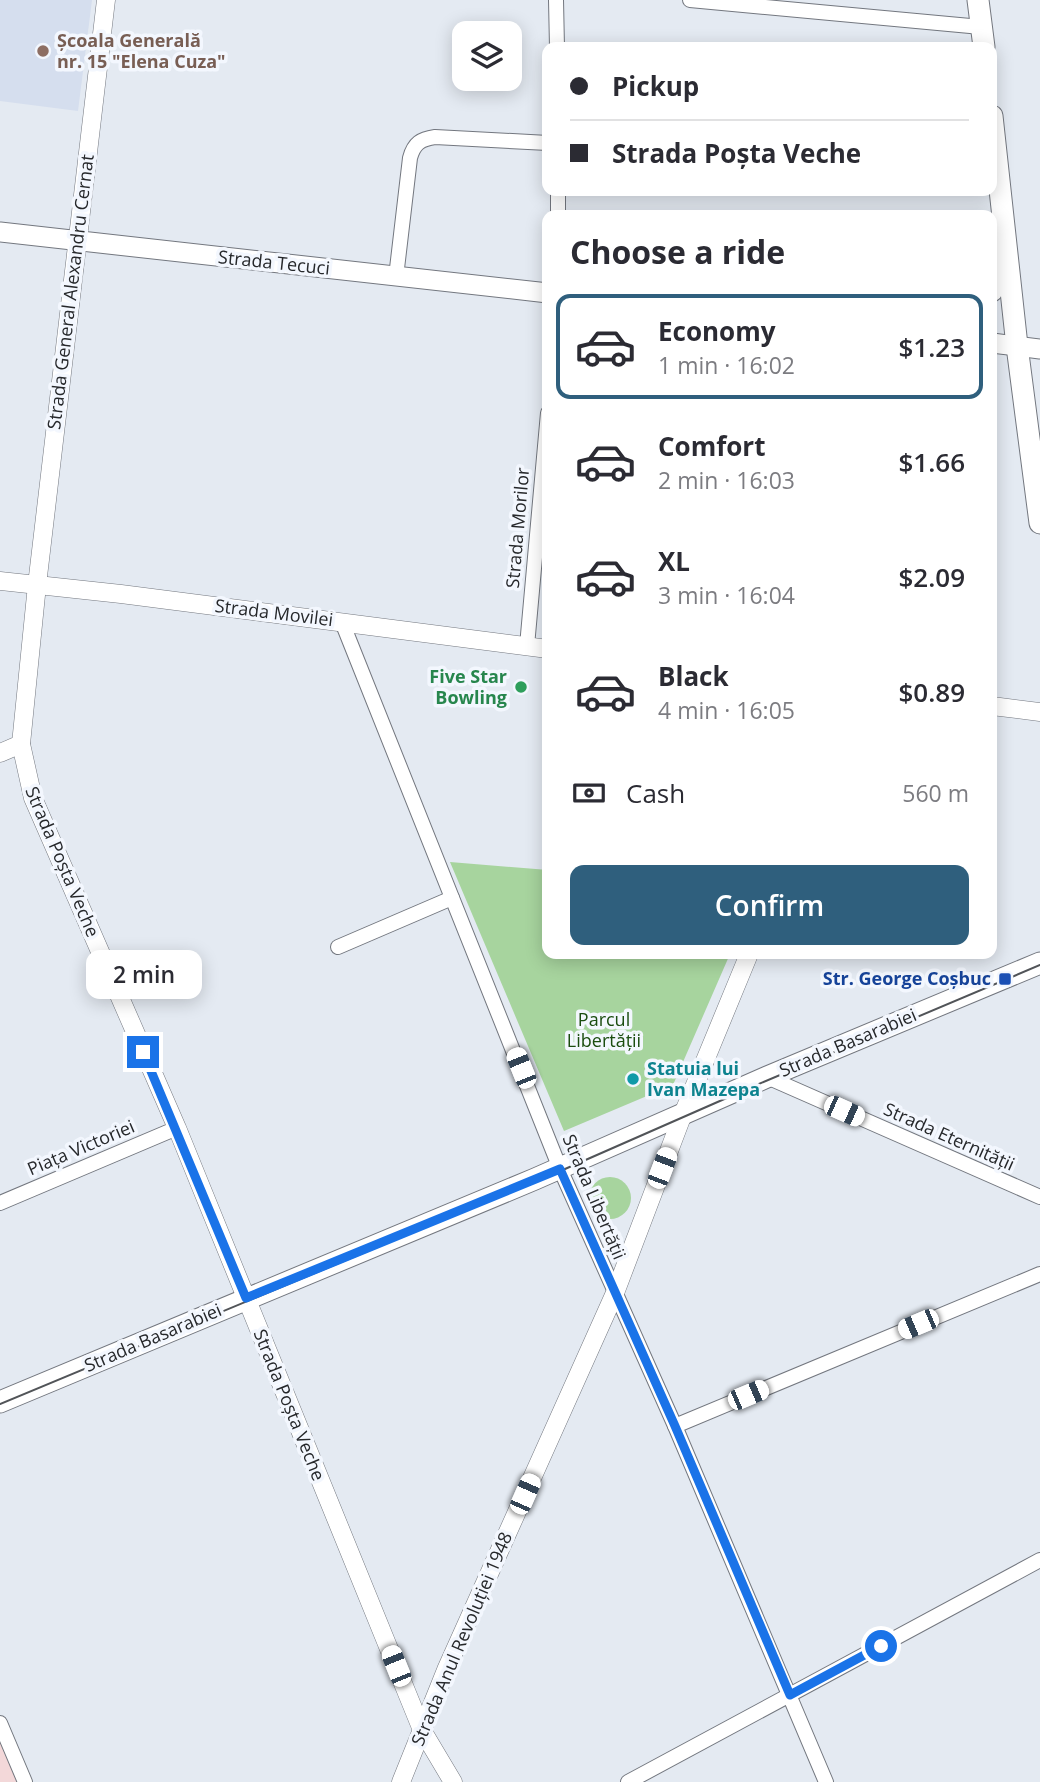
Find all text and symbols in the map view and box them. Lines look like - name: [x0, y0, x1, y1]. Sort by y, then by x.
- map controls: [452, 21, 522, 91]
- button: layers: [452, 21, 522, 91]
- place label: Școala Generală nr. 15 "Elena Cuza": [57, 28, 226, 73]
- marker: Școala Generală nr. 15 "Elena Cuza": [35, 43, 51, 59]
- text: Pickup: [612, 68, 699, 104]
- text: Strada Poșta Veche: [612, 135, 861, 171]
- street label: Strada General Alexandru Cernat: [41, 153, 99, 431]
- text: Choose a ride: [570, 230, 785, 273]
- street label: Strada Tecuci: [217, 244, 331, 280]
- text: Economy: [658, 313, 776, 349]
- icon: car: [574, 315, 637, 378]
- text: $1.23: [898, 329, 965, 365]
- text: 1 min · 16:02: [658, 349, 795, 381]
- text: Comfort: [658, 428, 765, 464]
- icon: car: [574, 430, 637, 493]
- text: $1.66: [898, 444, 965, 480]
- text: 2 min · 16:03: [658, 464, 795, 496]
- street label: Strada Morilor: [500, 466, 534, 589]
- text: XL: [658, 543, 690, 579]
- icon: car: [574, 545, 637, 608]
- text: $2.09: [898, 559, 965, 595]
- text: 3 min · 16:04: [658, 579, 795, 611]
- street label: Strada Movilei: [214, 593, 335, 631]
- text: Black: [658, 658, 729, 694]
- icon: car: [574, 660, 637, 723]
- place label: Five Star Bowling: [429, 664, 507, 709]
- text: $0.89: [898, 674, 965, 710]
- marker: Five Star Bowling: [513, 679, 529, 695]
- text: 4 min · 16:05: [658, 694, 795, 726]
- icon: cash: [570, 774, 608, 812]
- text: Cash: [626, 775, 685, 811]
- text: 560 m: [902, 777, 969, 809]
- street label: Strada Poșta Veche: [20, 783, 105, 941]
- button: Confirm: [570, 865, 969, 945]
- callout: 2 min: [85, 950, 201, 1000]
- text: 2 min: [113, 958, 175, 990]
- place label: Str. George Coșbuc: [823, 966, 991, 990]
- marker: Str. George Coșbuc: [997, 971, 1013, 987]
- street label: Strada Basarabiei: [775, 1002, 920, 1082]
- park label: Parcul Libertății: [567, 1007, 641, 1052]
- route end: [127, 1036, 159, 1068]
- car: [504, 1045, 539, 1091]
- place label: Statuia lui Ivan Mazepa: [647, 1056, 760, 1101]
- marker: Statuia lui Ivan Mazepa: [625, 1071, 641, 1087]
- car: [821, 1093, 868, 1129]
- street label: Strada Eternității: [880, 1097, 1019, 1176]
- street label: Piața Victoriei: [23, 1114, 138, 1180]
- street label: Strada Libertății: [558, 1130, 632, 1263]
- car: [645, 1145, 680, 1191]
- street label: Strada Basarabiei: [80, 1297, 225, 1377]
- car: [895, 1306, 942, 1342]
- street label: Strada Poșta Veche: [249, 1325, 331, 1484]
- car: [725, 1377, 772, 1413]
- car: [507, 1471, 544, 1517]
- street label: Strada Anul Revoluției 1948: [405, 1528, 517, 1749]
- route start: [865, 1630, 897, 1662]
- car: [379, 1643, 414, 1689]

